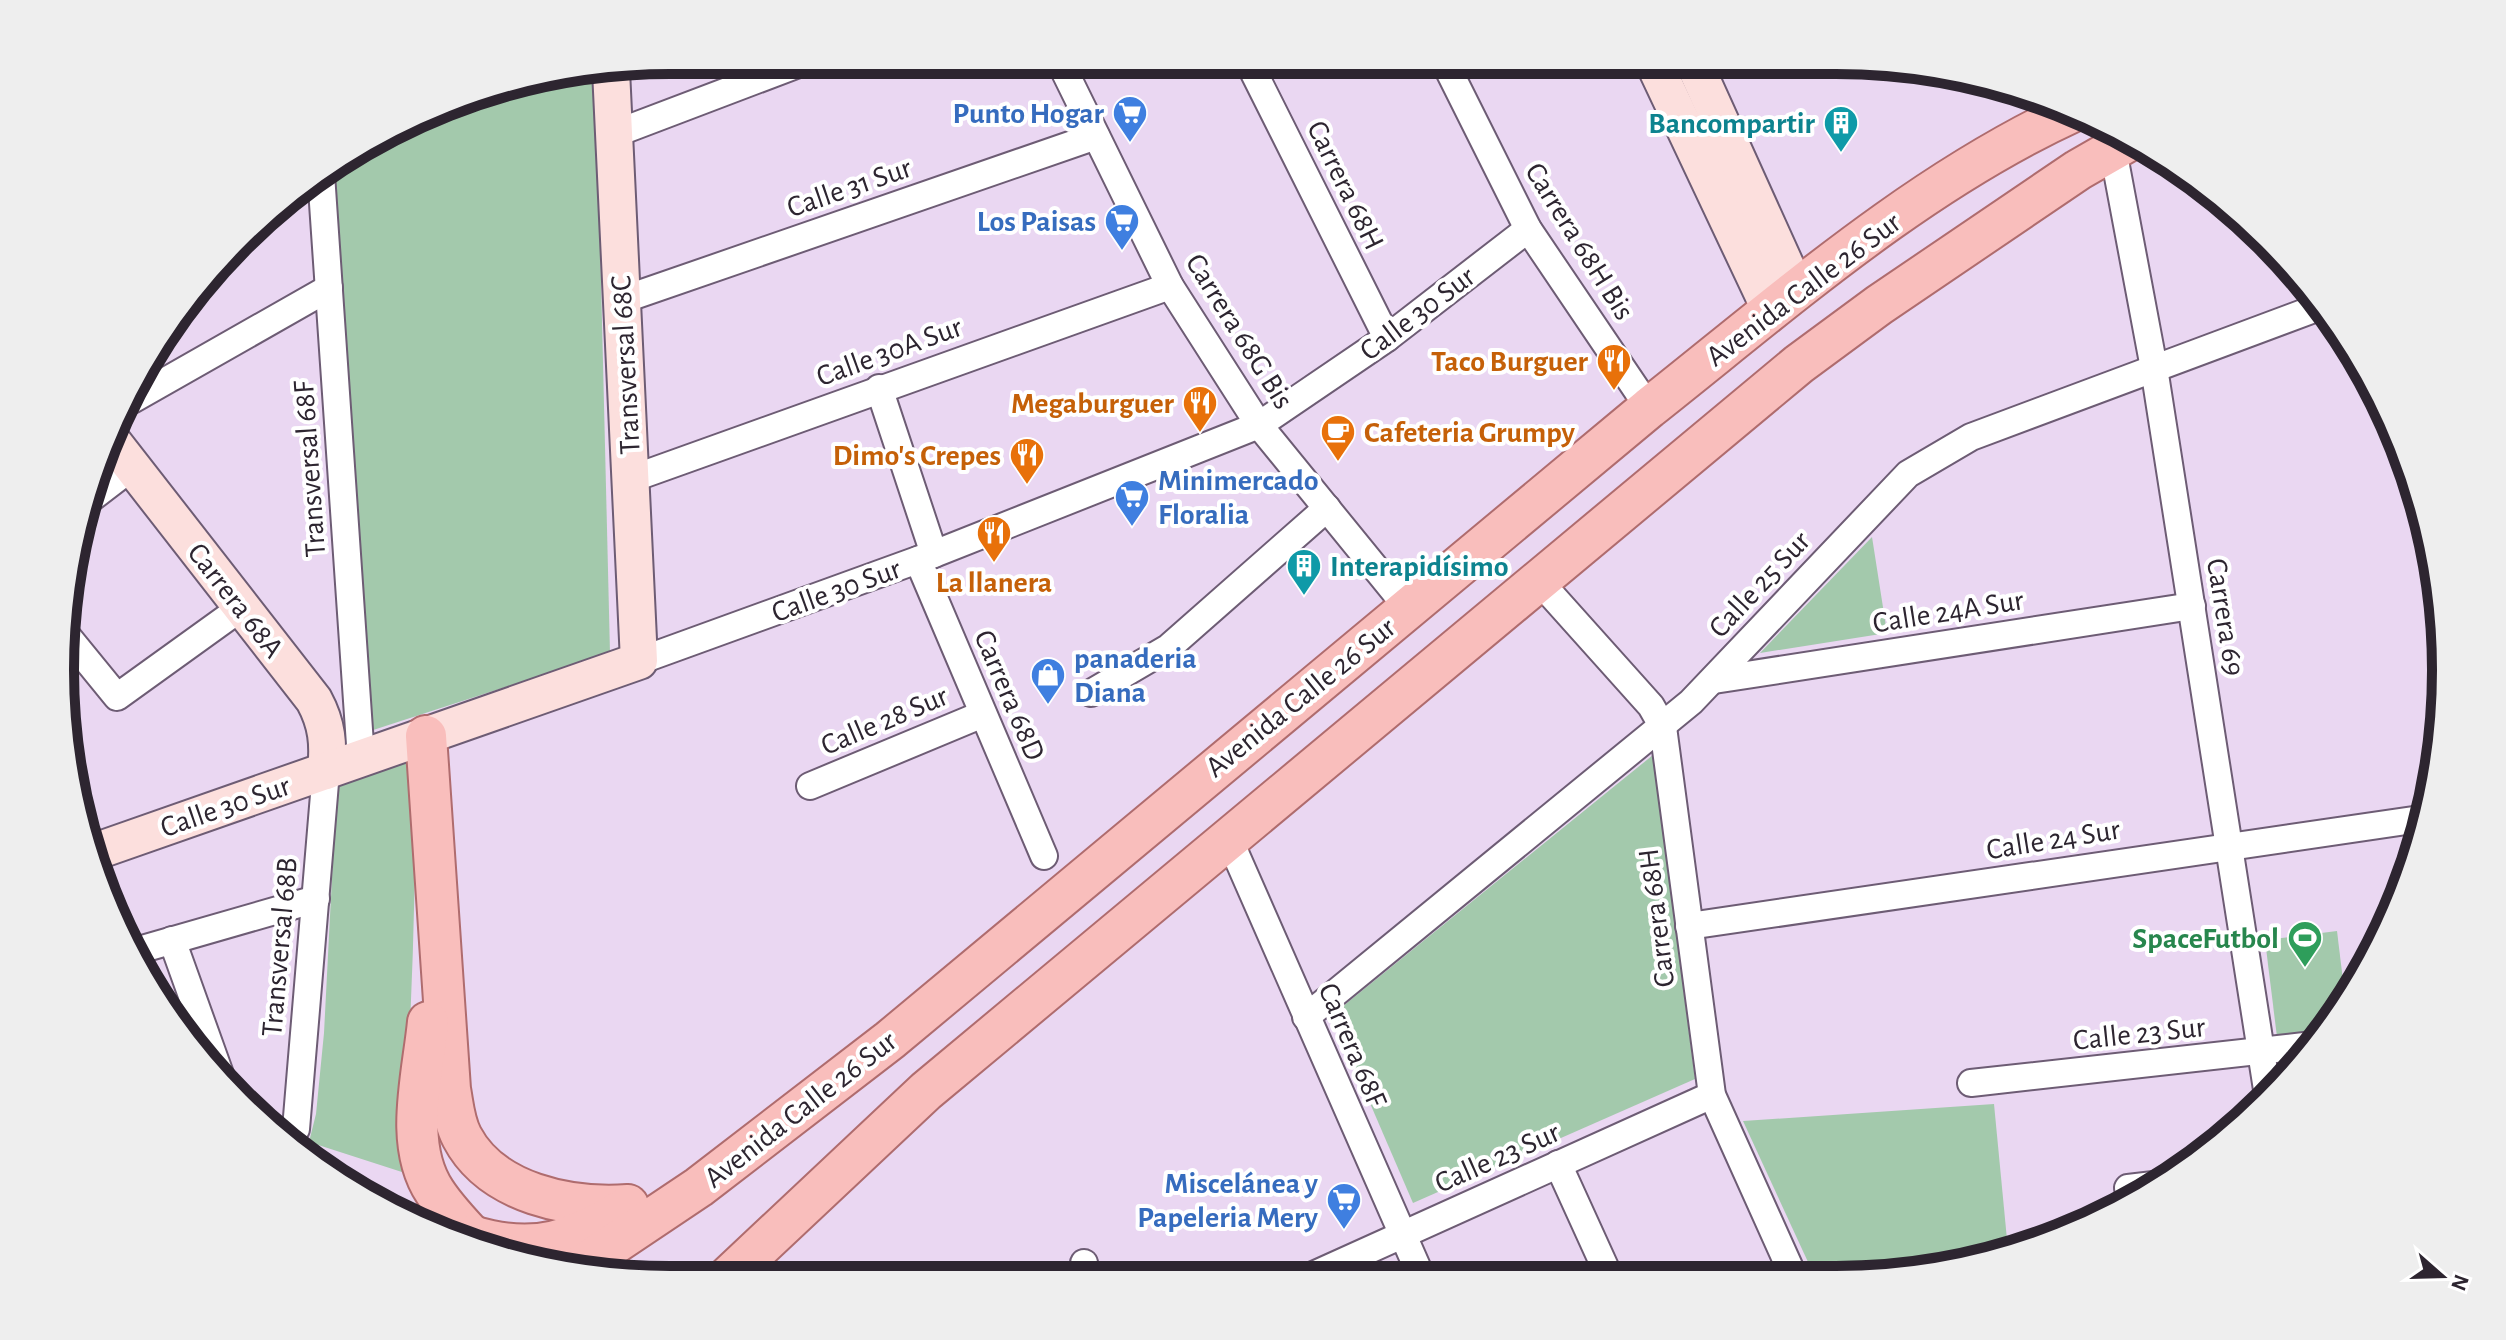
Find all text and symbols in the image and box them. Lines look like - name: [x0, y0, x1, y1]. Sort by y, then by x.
- supermarket icon: Punto Hogar: [1111, 94, 1149, 144]
- place label: Punto Hogar: [953, 99, 1105, 129]
- building icon: Bancompartir: [1822, 104, 1860, 154]
- place label: Bancompartir: [1648, 109, 1816, 139]
- street label: Carrera 68H: [1301, 116, 1389, 255]
- street label: Calle 31 Sur: [783, 153, 916, 223]
- street label: Carrera 68H Bis: [1519, 158, 1639, 325]
- supermarket icon: Los Paisas: [1103, 202, 1141, 252]
- place label: Los Paisas: [977, 207, 1096, 237]
- street label: Avenida Calle 26 Sur: [1701, 207, 1907, 372]
- street label: Carrera 68G Bis: [1180, 249, 1299, 414]
- street label: Calle 30 Sur: [1355, 261, 1481, 366]
- street label: Transversal 68C: [606, 275, 646, 455]
- street label: Calle 30A Sur: [813, 312, 966, 392]
- restaurant icon: Taco Burguer: [1595, 342, 1633, 392]
- place label: Taco Burguer: [1431, 347, 1589, 377]
- street label: Transversal 68F: [289, 379, 331, 558]
- restaurant icon: Megaburguer: [1181, 384, 1219, 434]
- place label: Megaburguer: [1011, 389, 1175, 419]
- cafe icon: Cafeteria Grumpy: [1319, 413, 1357, 463]
- place label: Cafeteria Grumpy: [1364, 418, 1575, 448]
- restaurant icon: Dimo's Crepes: [1008, 436, 1046, 486]
- place label: Dimo's Crepes: [833, 441, 1001, 471]
- place label: Minimercado Floralia: [1158, 466, 1319, 530]
- supermarket icon: Minimercado Floralia: [1113, 478, 1151, 528]
- restaurant icon: La llanera: [975, 514, 1013, 564]
- street label: Calle 25 Sur: [1703, 526, 1816, 644]
- street label: Carrera 68A: [181, 538, 289, 664]
- building icon: Interapidísimo: [1285, 547, 1323, 597]
- place label: Interapidísimo: [1330, 552, 1509, 582]
- street label: Calle 30 Sur: [768, 554, 905, 628]
- street label: Carrera 69: [2201, 556, 2249, 678]
- place label: La llanera: [936, 568, 1052, 598]
- street label: Calle 24A Sur: [1871, 585, 2026, 639]
- street label: Avenida Calle 26 Sur: [1200, 612, 1401, 783]
- street label: Carrera 68D: [968, 626, 1050, 765]
- place label: panaderia Diana: [1074, 644, 1197, 708]
- shop icon: panaderia Diana: [1029, 656, 1067, 706]
- street label: Calle 28 Sur: [817, 681, 953, 761]
- street label: Calle 30 Sur: [157, 771, 294, 843]
- street label: Calle 24 Sur: [1984, 815, 2122, 865]
- street label: Carrera 68H: [1634, 847, 1680, 989]
- street label: Transversal 68B: [257, 856, 303, 1038]
- sports icon: SpaceFutbol: [2286, 919, 2324, 969]
- place label: SpaceFutbol: [2132, 924, 2279, 954]
- street label: Carrera 68F: [1313, 979, 1392, 1113]
- street label: Calle 23 Sur: [2071, 1012, 2207, 1056]
- street label: Avenida Calle 26 Sur: [699, 1026, 903, 1194]
- street label: Calle 23 Sur: [1431, 1117, 1564, 1199]
- place label: Miscelánea y Papeleria Mery: [1137, 1169, 1319, 1233]
- supermarket icon: Miscelánea y Papeleria Mery: [1325, 1181, 1363, 1231]
- north arrow: [2402, 1236, 2482, 1316]
- text: N: [2447, 1272, 2473, 1293]

